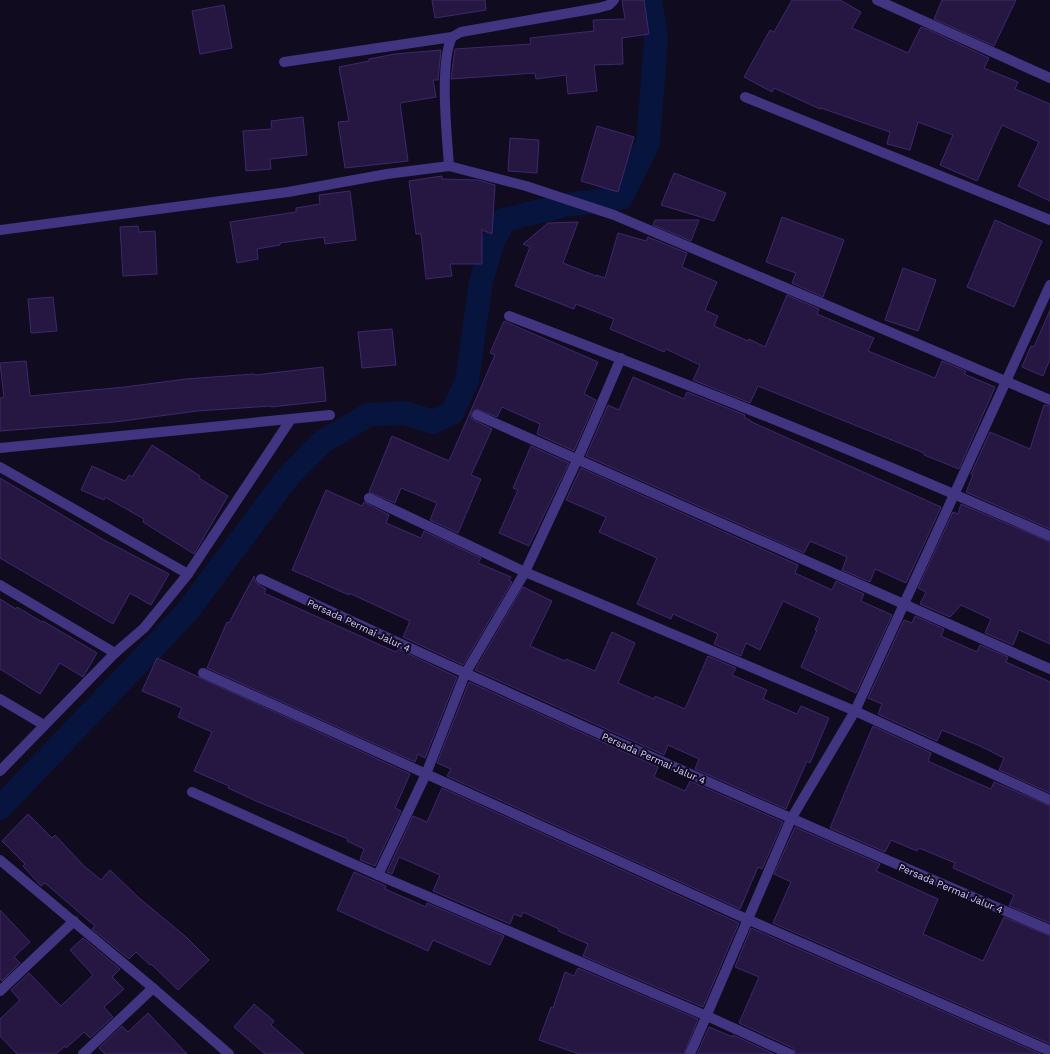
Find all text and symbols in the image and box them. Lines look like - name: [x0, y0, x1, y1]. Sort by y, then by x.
- street label: Persada Permai Jalur 4: [306, 597, 412, 654]
- street label: Persada Permai Jalur 4: [600, 731, 707, 786]
- street label: Persada Permai Jalur 4: [897, 861, 1005, 915]

